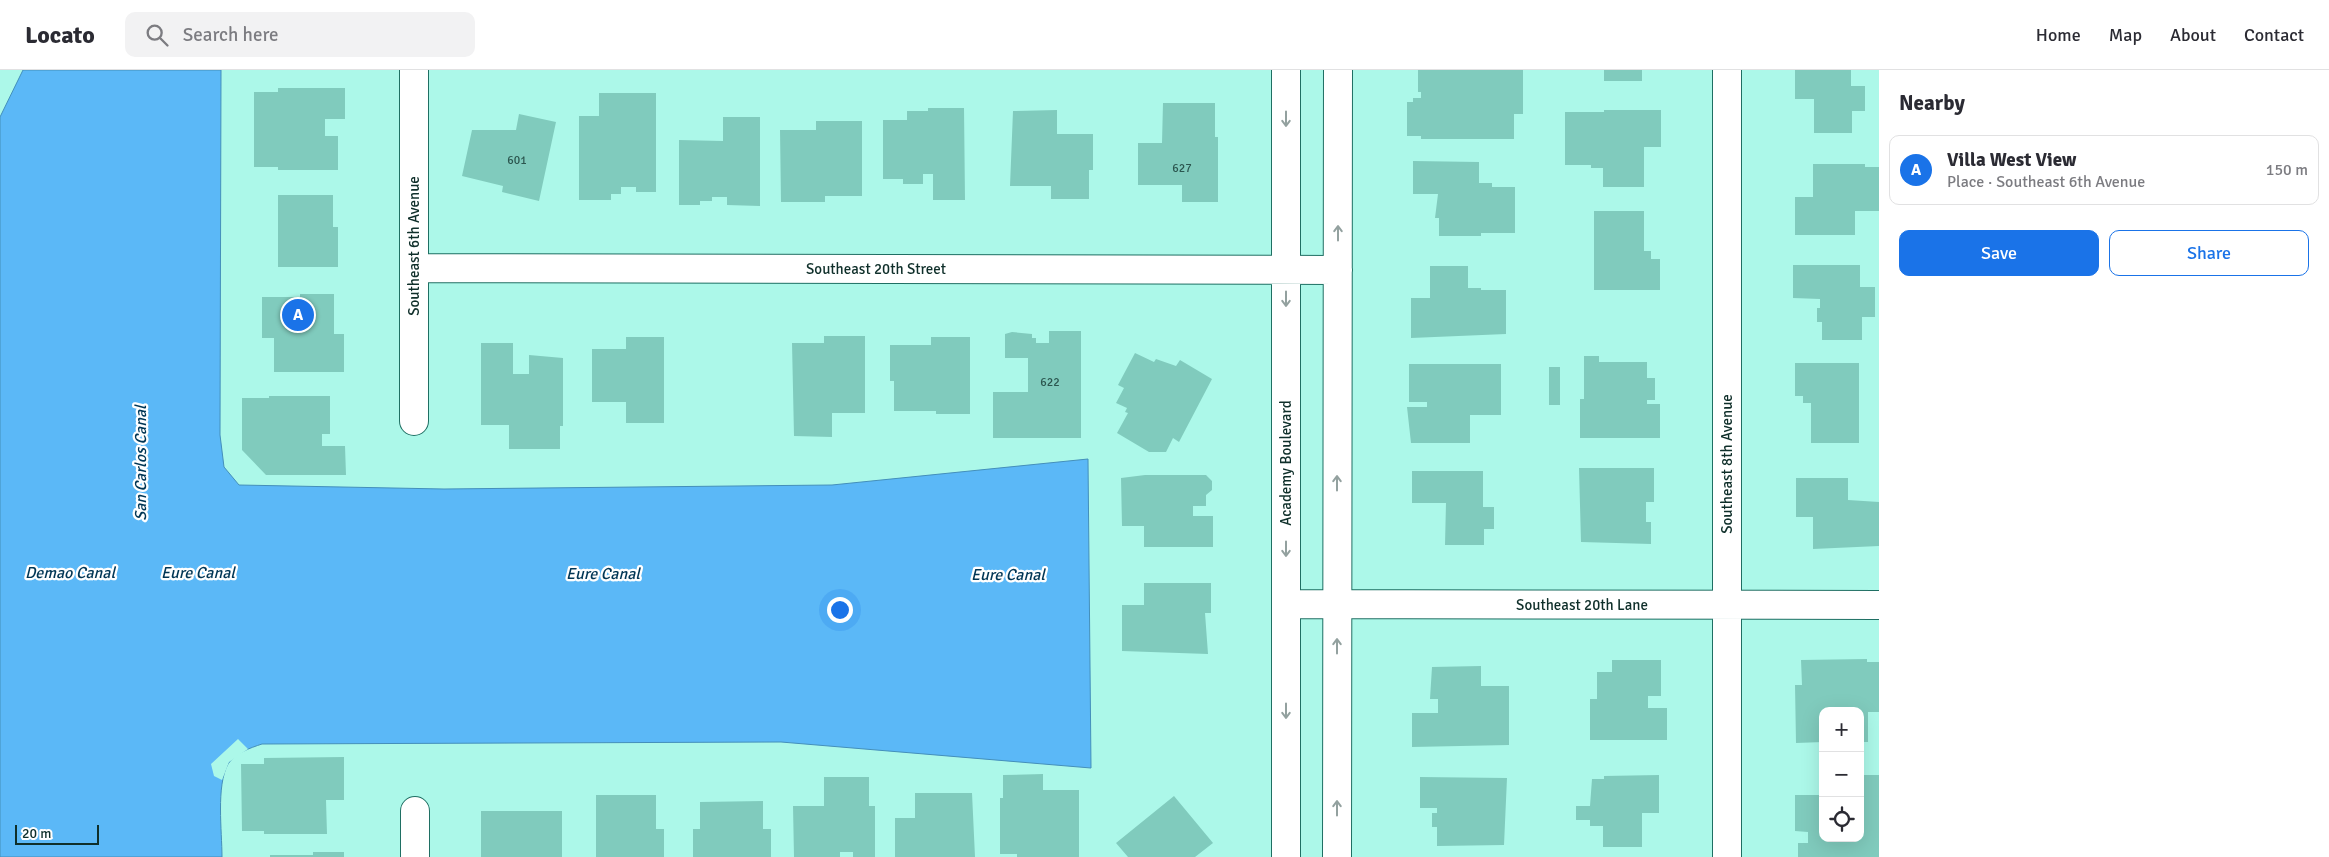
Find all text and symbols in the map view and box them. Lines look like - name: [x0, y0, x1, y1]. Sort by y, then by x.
- search box: [125, 12, 475, 57]
- text: Locato: [25, 20, 95, 50]
- icon: search: [143, 21, 171, 49]
- text: Search here: [183, 23, 279, 47]
- text: Home: [2036, 24, 2081, 46]
- text: Map: [2109, 24, 2142, 46]
- text: About: [2170, 24, 2216, 46]
- text: Contact: [2244, 24, 2304, 46]
- text: Nearby: [1899, 90, 1965, 116]
- one-way arrow: [1281, 110, 1291, 126]
- text: Villa West View: [1947, 148, 2076, 172]
- house number: 601: [507, 153, 527, 168]
- text: A: [1911, 160, 1921, 180]
- text: 150 m: [2266, 160, 2308, 180]
- house number: 627: [1172, 161, 1192, 176]
- text: Place · Southeast 6th Avenue: [1947, 172, 2145, 192]
- street label: Southeast 6th Avenue: [405, 176, 423, 316]
- one-way arrow: [1333, 226, 1343, 242]
- button: Save: [1899, 230, 2099, 276]
- button: Share: [2109, 230, 2309, 276]
- street label: Southeast 20th Street: [806, 260, 946, 278]
- one-way arrow: [1281, 290, 1291, 306]
- pin: A: [282, 296, 314, 334]
- house number: 622: [1040, 375, 1060, 390]
- street label: Southeast 8th Avenue: [1718, 394, 1736, 534]
- street label: Academy Boulevard: [1277, 400, 1295, 526]
- water label: San Carlos Canal: [131, 404, 151, 521]
- one-way arrow: [1332, 476, 1342, 492]
- one-way arrow: [1281, 540, 1291, 556]
- water label: Demao Canal: [25, 563, 116, 583]
- water label: Eure Canal: [161, 563, 236, 583]
- water label: Eure Canal: [566, 564, 641, 584]
- water label: Eure Canal: [971, 565, 1046, 585]
- street label: Southeast 20th Lane: [1516, 596, 1648, 614]
- your location: [827, 597, 853, 623]
- one-way arrow: [1332, 638, 1342, 654]
- one-way arrow: [1281, 702, 1291, 719]
- map controls: [1819, 707, 1864, 842]
- button: +: [1819, 707, 1864, 752]
- button: −: [1819, 752, 1864, 797]
- button: locate: [1819, 797, 1864, 842]
- one-way arrow: [1332, 801, 1342, 817]
- scale bar: [15, 822, 99, 845]
- text: 20 m: [22, 825, 51, 842]

